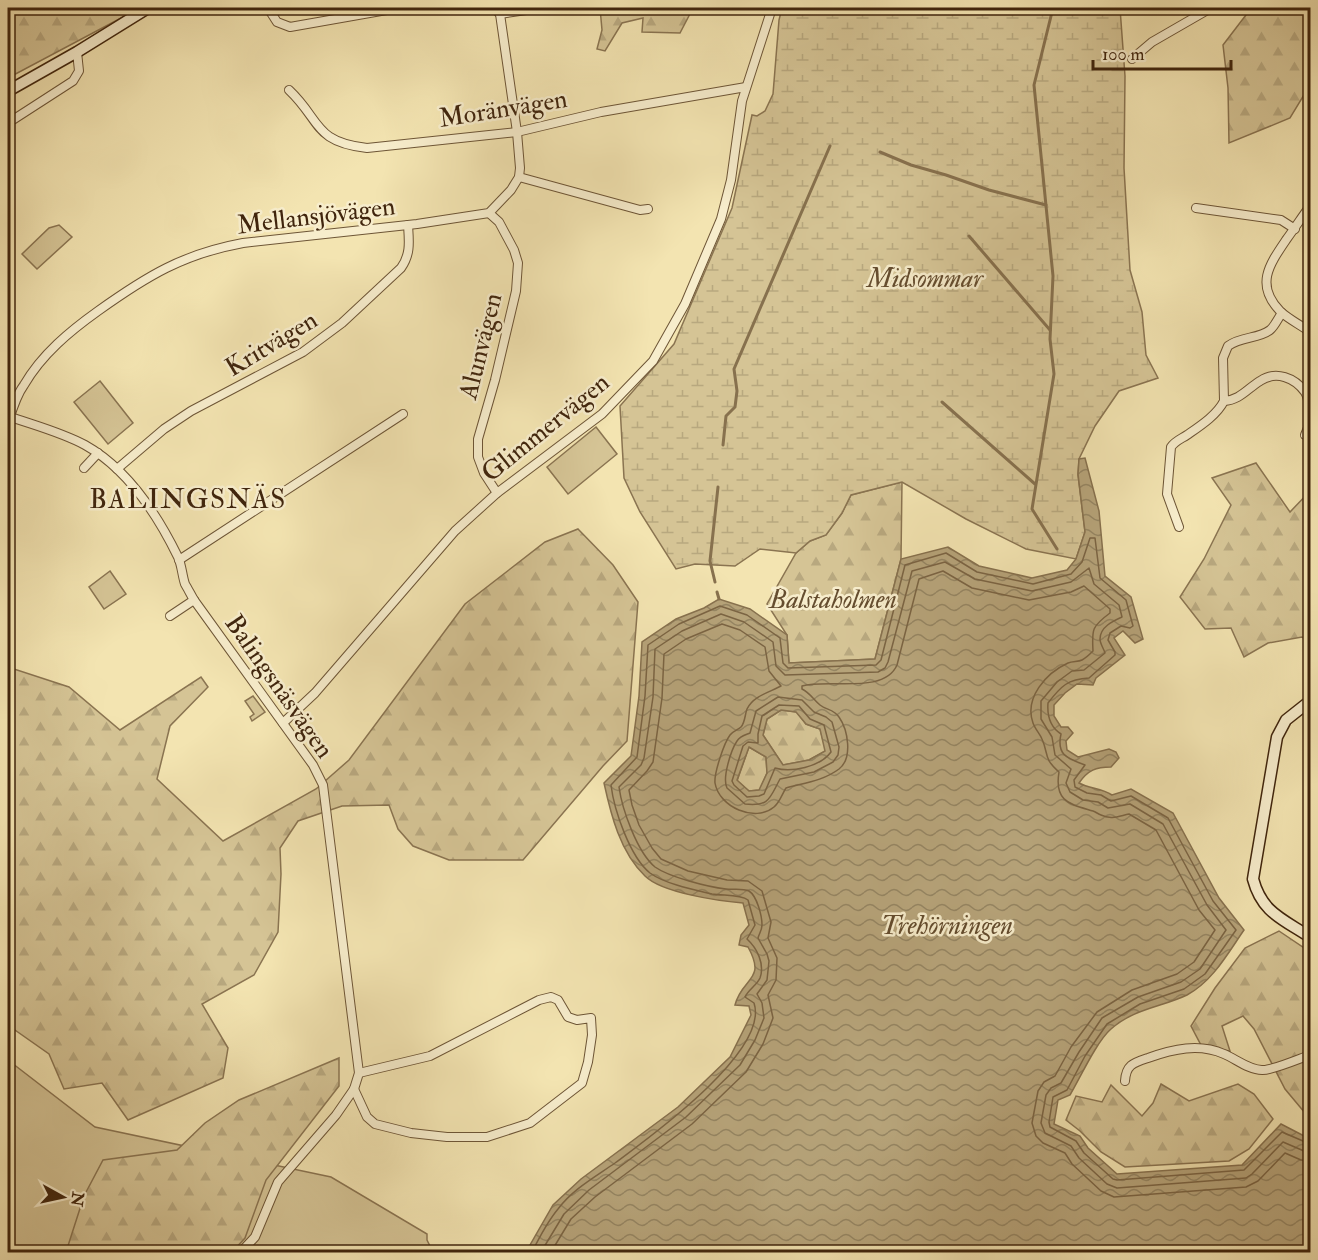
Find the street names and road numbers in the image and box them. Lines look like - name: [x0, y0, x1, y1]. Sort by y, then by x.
- street label: Moränvägen: [437, 83, 570, 135]
- street label: Mellansjövägen: [235, 190, 397, 242]
- street label: Alunvägen: [452, 290, 510, 404]
- street label: Kritvägen: [220, 304, 323, 384]
- street label: Glimmervägen: [475, 366, 616, 489]
- street label: Balingsnäsvägen: [218, 608, 341, 765]

